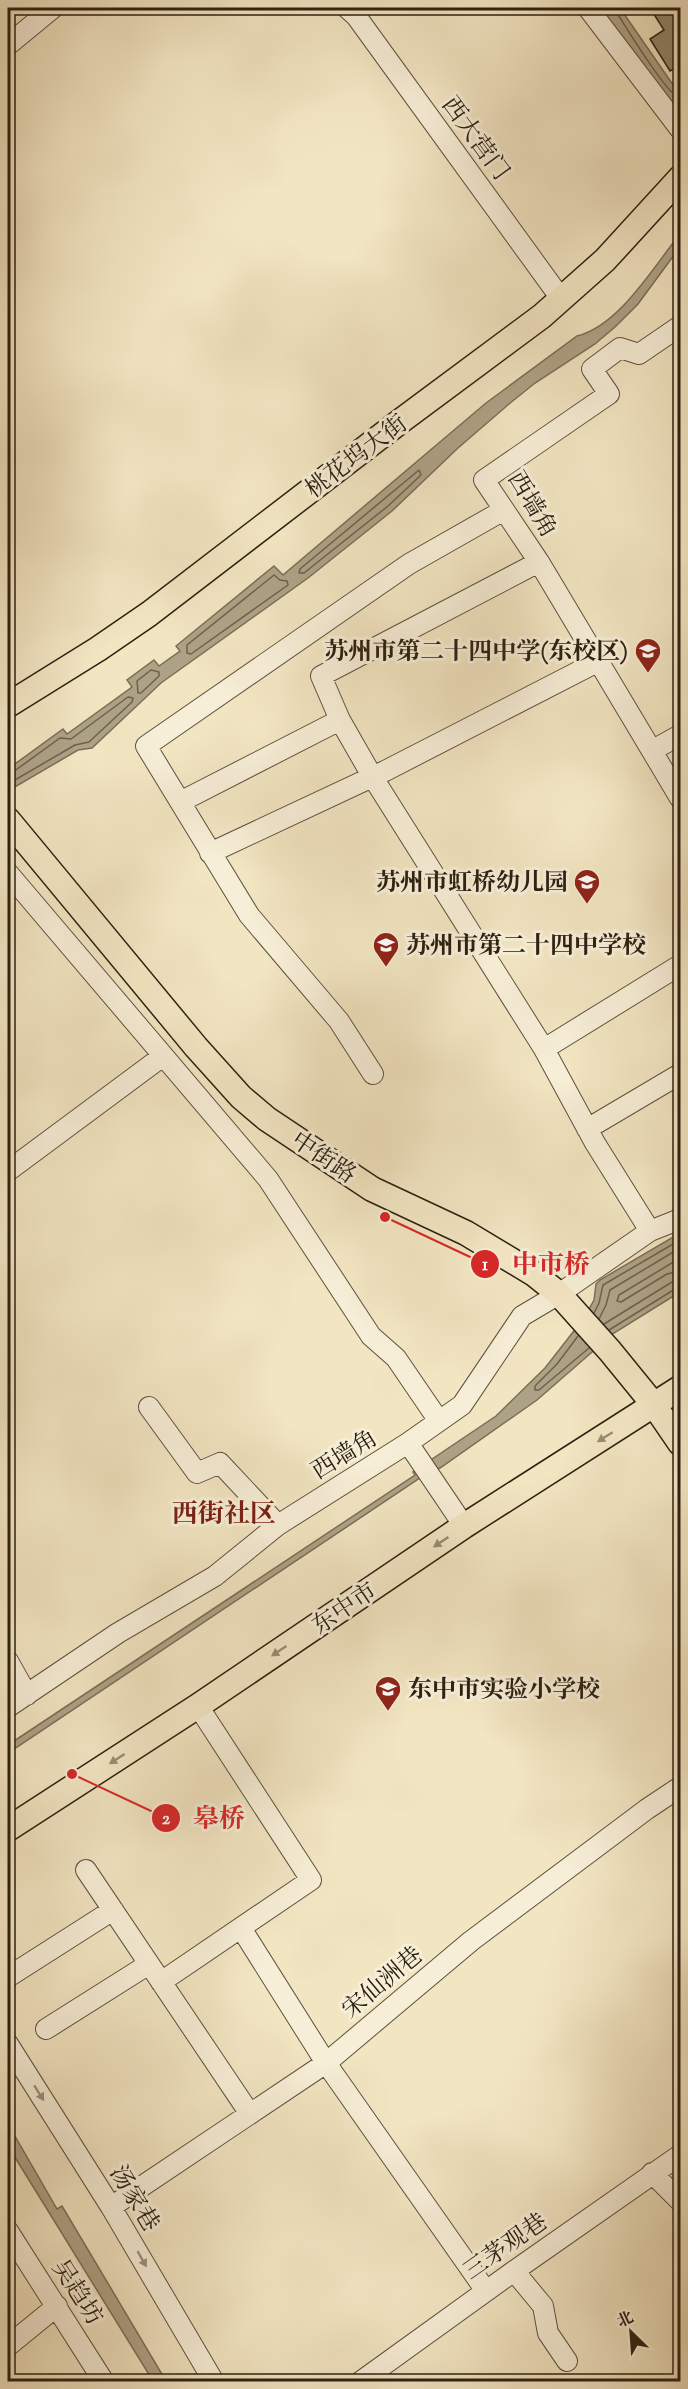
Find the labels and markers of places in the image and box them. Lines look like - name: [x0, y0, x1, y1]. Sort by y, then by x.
- place label: 苏州市第二十四中学(东校区): [324, 636, 628, 670]
- school or university icon: 苏州市第二十四中学(东校区): [633, 636, 663, 674]
- place label: 苏州市虹桥幼儿园: [376, 867, 568, 901]
- school or university icon: 苏州市虹桥幼儿园: [572, 867, 602, 905]
- school or university icon: 苏州市第二十四中学校: [371, 930, 401, 968]
- place label: 苏州市第二十四中学校: [406, 930, 646, 964]
- callout: 中市桥: [470, 1242, 602, 1286]
- school or university icon: 东中市实验小学校: [373, 1674, 403, 1712]
- place label: 东中市实验小学校: [408, 1674, 600, 1708]
- callout: 皋桥: [151, 1796, 257, 1840]

